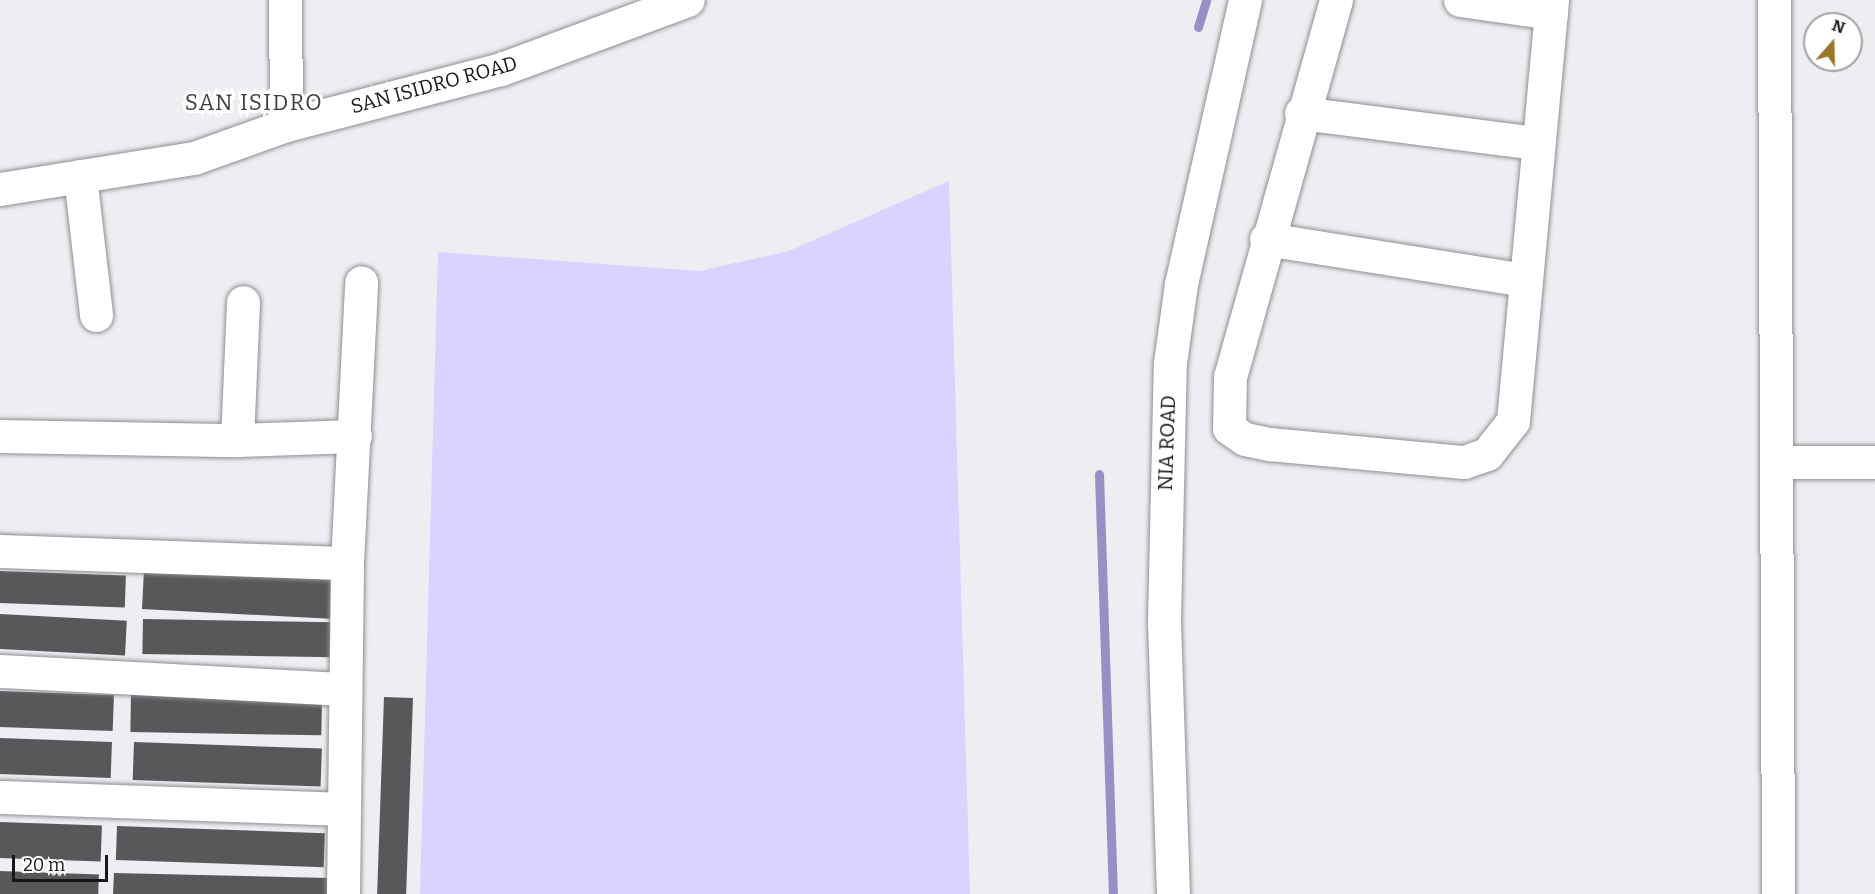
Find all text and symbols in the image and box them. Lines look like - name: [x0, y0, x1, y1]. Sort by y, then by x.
- north arrow: [1803, 12, 1863, 72]
- text: N: [1830, 15, 1848, 38]
- street label: SAN ISIDRO ROAD: [348, 51, 520, 119]
- district label: SAN ISIDRO: [185, 90, 323, 116]
- street label: NIA ROAD: [1153, 395, 1181, 491]
- scale bar: [15, 843, 111, 881]
- text: 20 m: [23, 854, 65, 876]

